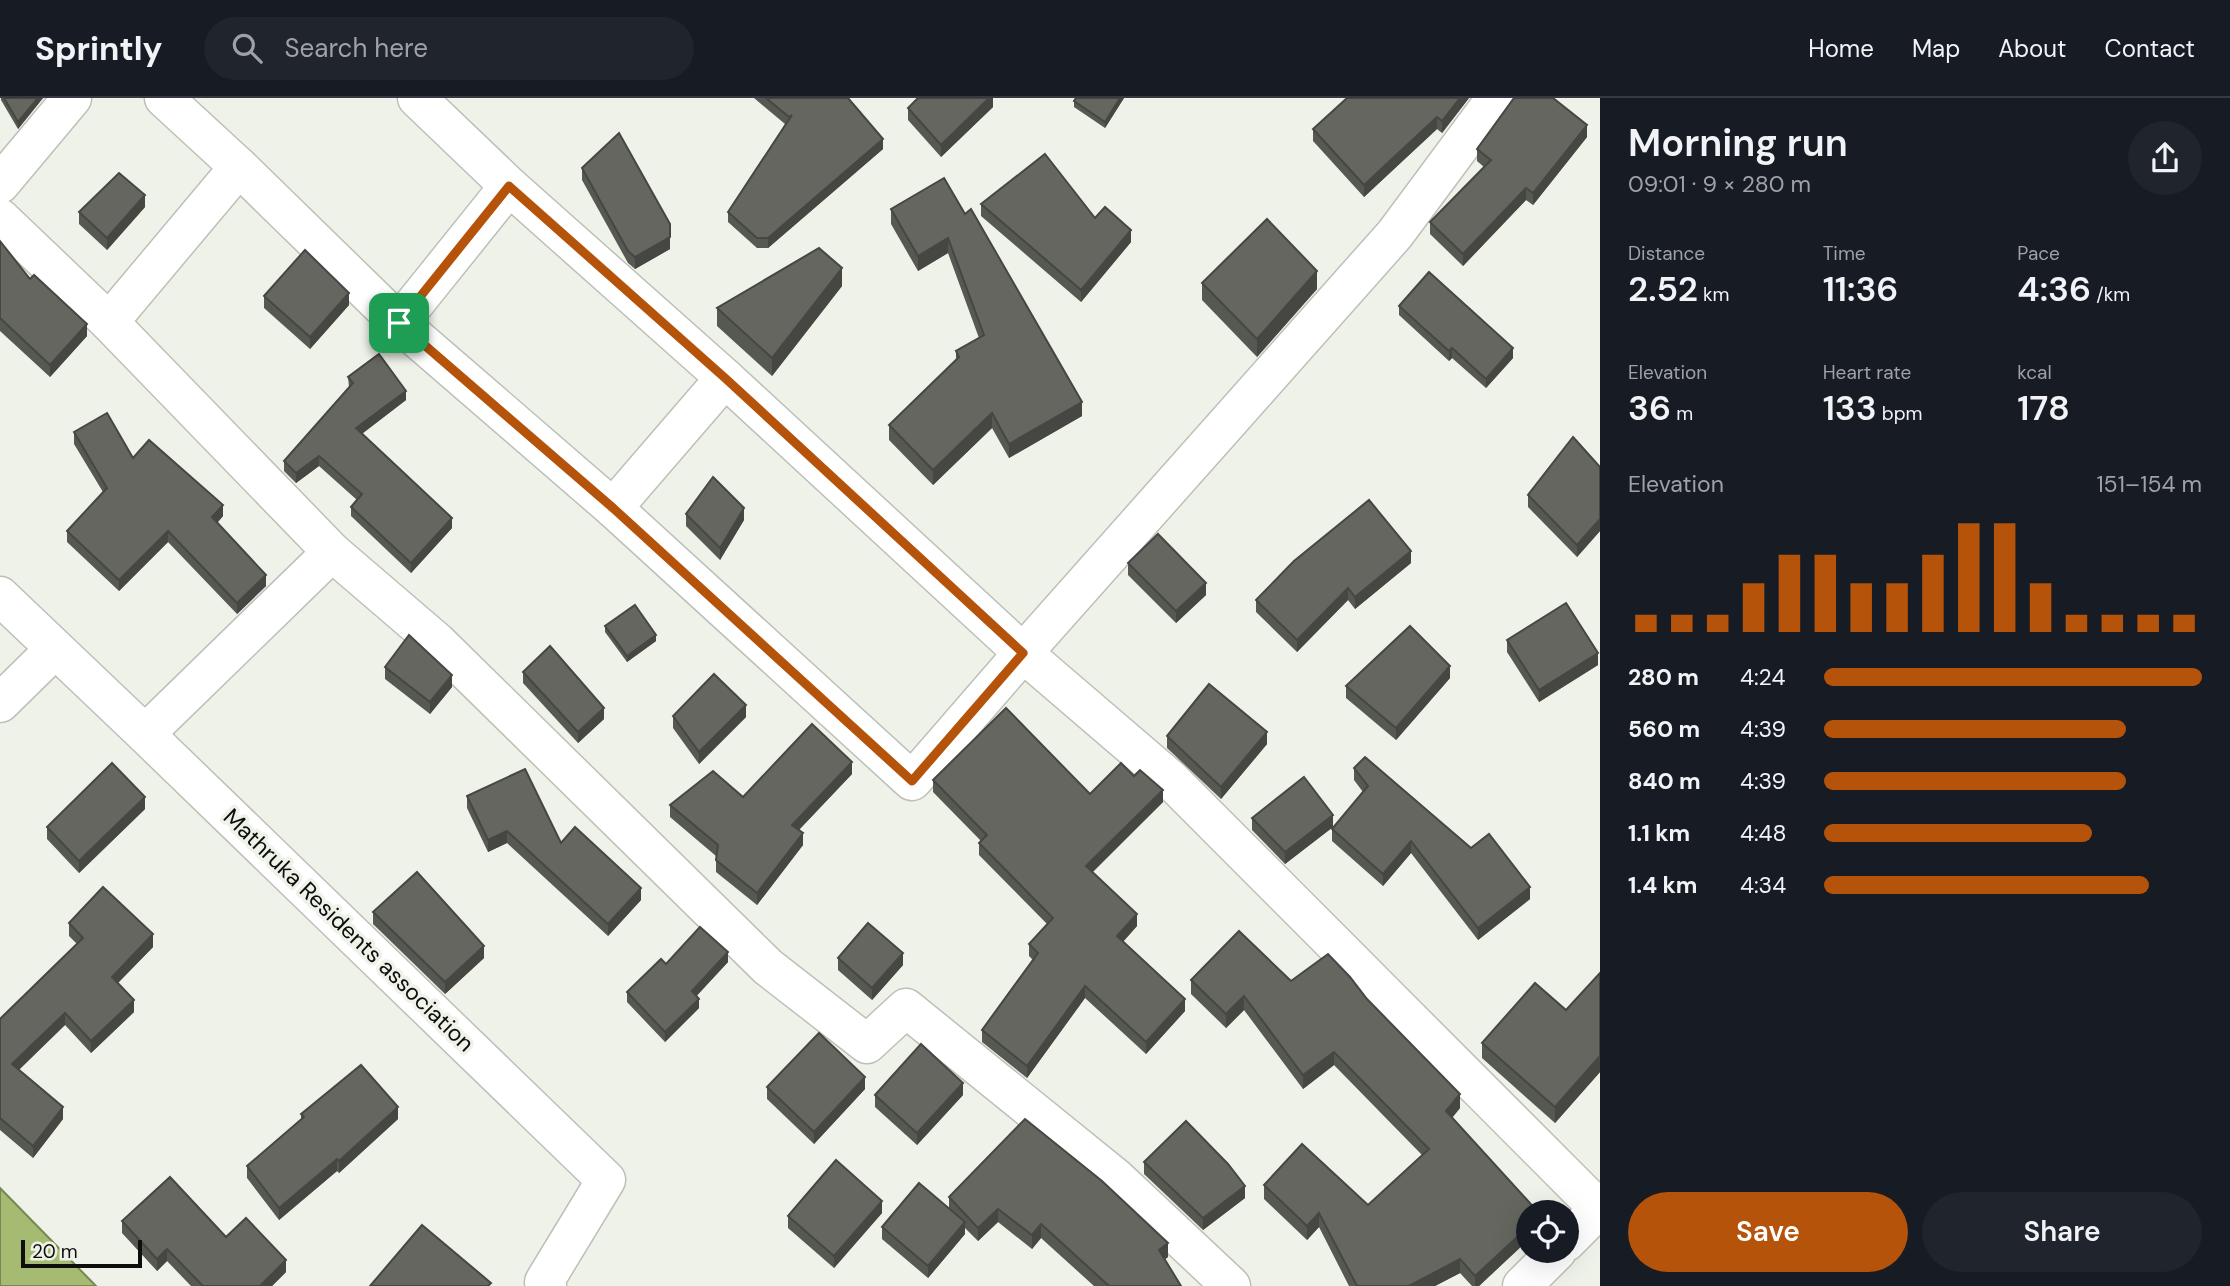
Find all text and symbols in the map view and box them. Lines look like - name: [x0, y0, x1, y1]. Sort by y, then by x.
- search box: [204, 17, 694, 80]
- text: Sprintly: [35, 27, 162, 70]
- icon: search: [228, 29, 266, 67]
- text: Search here: [284, 31, 428, 65]
- text: Home: [1808, 33, 1874, 64]
- text: Map: [1912, 33, 1960, 64]
- text: About: [1998, 33, 2067, 64]
- text: Contact: [2105, 33, 2195, 64]
- text: Morning run: [1628, 118, 1848, 168]
- button: share: [2128, 121, 2202, 195]
- text: 09:01 · 9 × 280 m: [1628, 169, 1811, 199]
- text: Distance: [1628, 241, 1705, 266]
- text: Time: [1823, 241, 1866, 266]
- text: Pace: [2017, 241, 2060, 266]
- text: 2.52: [1628, 266, 1698, 312]
- text: 11:36: [1823, 266, 1899, 312]
- text: 4:36: [2017, 266, 2091, 312]
- text: km: [1698, 282, 1730, 307]
- text: /km: [2091, 282, 2130, 307]
- pin: [369, 293, 429, 353]
- icon: arrive: [380, 304, 418, 342]
- text: Elevation: [1628, 360, 1707, 385]
- text: Heart rate: [1823, 360, 1911, 385]
- text: kcal: [2017, 360, 2052, 385]
- text: 36: [1628, 385, 1671, 431]
- text: 133: [1823, 385, 1877, 431]
- text: 178: [2017, 385, 2070, 431]
- text: m: [1671, 401, 1693, 426]
- text: bpm: [1877, 401, 1923, 426]
- text: Elevation: [1628, 469, 1724, 499]
- text: 151–154 m: [2096, 469, 2202, 499]
- text: 280 m: [1628, 662, 1699, 692]
- text: 4:24: [1740, 662, 1785, 692]
- text: 560 m: [1628, 714, 1700, 744]
- text: 4:39: [1740, 714, 1786, 744]
- text: 840 m: [1628, 766, 1701, 796]
- text: 4:39: [1740, 766, 1786, 796]
- street label: Mathruka Residents association: [217, 802, 481, 1058]
- text: 1.1 km: [1628, 818, 1690, 848]
- text: 4:48: [1740, 818, 1787, 848]
- text: 1.4 km: [1628, 870, 1697, 900]
- text: 4:34: [1740, 870, 1786, 900]
- button: Save: [1628, 1192, 1908, 1272]
- button: Share: [1922, 1192, 2202, 1272]
- map controls: [1516, 1200, 1579, 1263]
- button: locate: [1516, 1200, 1579, 1263]
- scale bar: [21, 1237, 142, 1269]
- text: 20 m: [32, 1239, 78, 1264]

